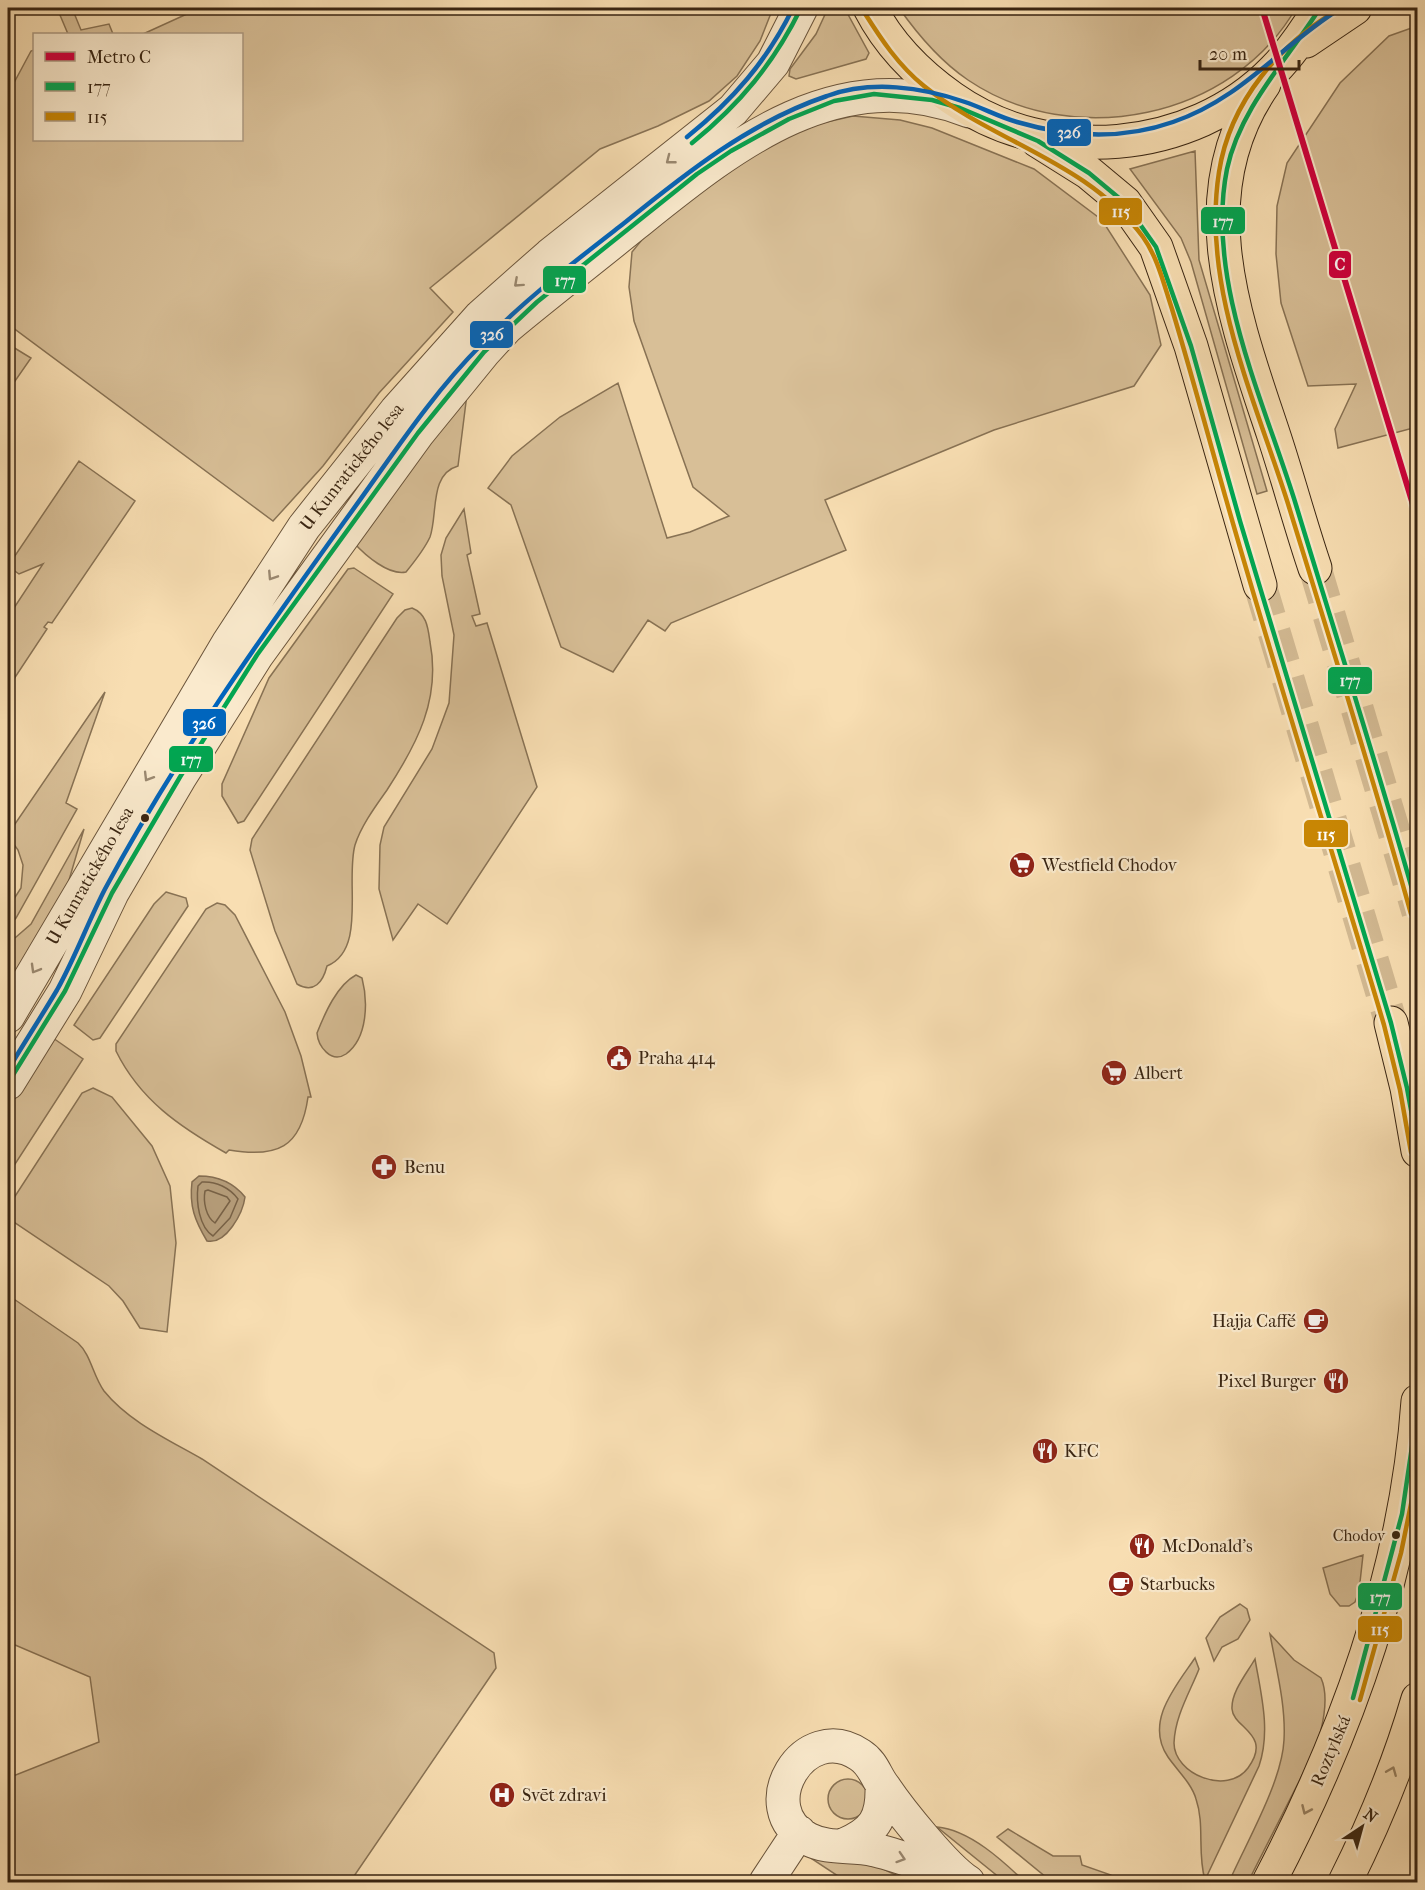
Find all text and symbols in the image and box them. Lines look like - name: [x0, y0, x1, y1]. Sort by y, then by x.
- legend: [33, 33, 243, 141]
- scale bar: [1200, 33, 1299, 71]
- text: 20 m: [1209, 44, 1247, 65]
- text: Metro C: [87, 47, 151, 68]
- text: 177: [87, 77, 111, 98]
- text: 115: [87, 107, 108, 128]
- line badge: 326: [1046, 118, 1092, 147]
- text: 326: [1057, 123, 1081, 143]
- one-way arrow: [666, 153, 677, 164]
- line badge: 115: [1098, 197, 1143, 226]
- text: 115: [1112, 202, 1130, 221]
- line badge: 177: [1200, 206, 1246, 235]
- text: 177: [1212, 212, 1234, 231]
- line badge: C: [1328, 250, 1352, 279]
- text: C: [1335, 255, 1346, 274]
- line badge: 177: [542, 265, 587, 294]
- text: 177: [554, 271, 576, 290]
- one-way arrow: [514, 276, 525, 287]
- line badge: 326: [469, 320, 514, 349]
- text: 326: [480, 325, 504, 345]
- street label: U Kunratického lesa: [296, 398, 409, 535]
- one-way arrow: [268, 570, 280, 580]
- line badge: 177: [1327, 666, 1373, 695]
- text: 177: [1339, 671, 1361, 690]
- line badge: 326: [182, 708, 227, 737]
- text: 326: [192, 714, 216, 734]
- line badge: 177: [168, 745, 214, 773]
- text: 177: [180, 750, 202, 769]
- one-way arrow: [143, 771, 155, 781]
- street label: U Kunratického lesa: [42, 803, 138, 949]
- unlabelled marker: [139, 812, 151, 824]
- line badge: 115: [1303, 819, 1349, 848]
- text: 115: [1317, 825, 1335, 844]
- supermarket icon: Westfield Chodov: [1007, 850, 1037, 880]
- place label: Westfield Chodov: [1041, 855, 1178, 876]
- one-way arrow: [31, 963, 43, 973]
- public building icon: Praha 414: [604, 1043, 634, 1073]
- place label: Praha 414: [638, 1048, 715, 1069]
- supermarket icon: Albert: [1099, 1058, 1129, 1088]
- place label: Albert: [1133, 1063, 1184, 1084]
- pharmacy icon: Benu: [369, 1152, 399, 1182]
- place label: Benu: [404, 1157, 445, 1178]
- cafe icon: Hajja Caffé: [1301, 1306, 1331, 1336]
- place label: Hajja Caffé: [1212, 1311, 1296, 1332]
- restaurant icon: Pixel Burger: [1321, 1366, 1351, 1396]
- place label: Pixel Burger: [1217, 1371, 1316, 1392]
- restaurant icon: KFC: [1030, 1436, 1060, 1466]
- place label: KFC: [1064, 1441, 1099, 1462]
- place label: Chodov: [1333, 1526, 1386, 1545]
- marker: Chodov: [1390, 1529, 1402, 1541]
- restaurant icon: McDonald's: [1127, 1531, 1157, 1561]
- place label: McDonald's: [1162, 1536, 1253, 1557]
- cafe icon: Starbucks: [1106, 1569, 1136, 1599]
- place label: Starbucks: [1140, 1574, 1215, 1595]
- line badge: 177: [1357, 1582, 1403, 1611]
- text: 177: [1369, 1588, 1391, 1607]
- line badge: 115: [1357, 1615, 1403, 1643]
- text: 115: [1371, 1620, 1389, 1639]
- street label: Roztylská: [1307, 1712, 1356, 1790]
- one-way arrow: [1385, 1766, 1397, 1777]
- hospital icon: Svēt zdravi: [487, 1780, 517, 1810]
- place label: Svēt zdravi: [522, 1785, 607, 1806]
- north arrow: [1332, 1797, 1392, 1857]
- one-way arrow: [1301, 1804, 1313, 1815]
- text: N: [1360, 1804, 1382, 1827]
- one-way arrow: [895, 1851, 906, 1863]

